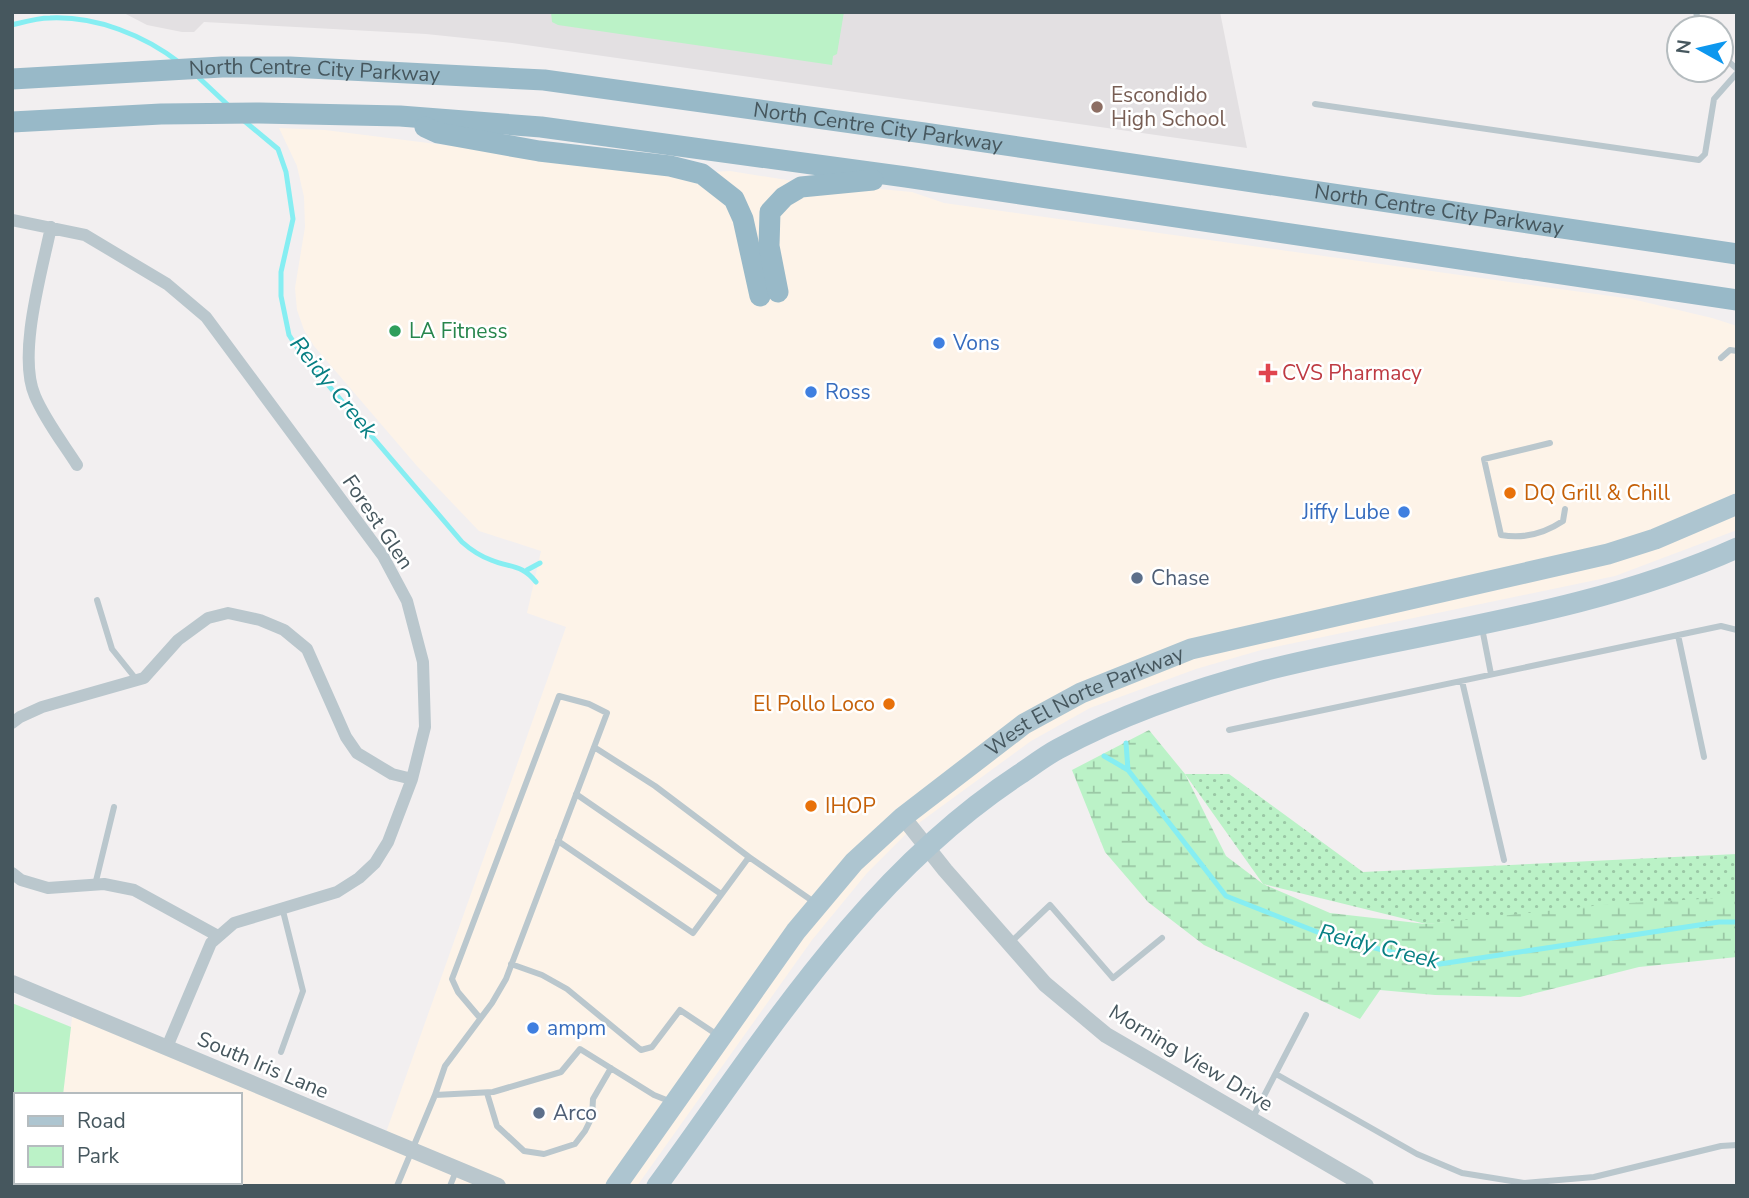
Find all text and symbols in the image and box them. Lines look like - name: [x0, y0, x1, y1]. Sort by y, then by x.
- north arrow: [1665, 14, 1735, 84]
- text: N: [1670, 38, 1698, 56]
- street label: North Centre City Parkway: [188, 53, 441, 89]
- place label: Escondido High School: [1111, 81, 1226, 133]
- street label: North Centre City Parkway: [752, 95, 1005, 159]
- marker: Escondido High School: [1089, 99, 1105, 115]
- street label: North Centre City Parkway: [1313, 177, 1566, 242]
- place label: LA Fitness: [409, 317, 508, 345]
- marker: LA Fitness: [387, 323, 403, 339]
- place label: Vons: [952, 329, 1000, 357]
- water label: Reidy Creek: [283, 330, 385, 445]
- marker: Vons: [931, 335, 947, 351]
- place label: CVS Pharmacy: [1282, 359, 1422, 387]
- marker: CVS Pharmacy: [1260, 365, 1276, 381]
- place label: Ross: [825, 378, 871, 406]
- marker: Ross: [803, 384, 819, 400]
- street label: Forest Glen: [336, 469, 420, 575]
- place label: DQ Grill & Chill: [1524, 479, 1671, 507]
- marker: DQ Grill & Chill: [1502, 485, 1518, 501]
- place label: Jiffy Lube: [1301, 498, 1390, 526]
- marker: Jiffy Lube: [1396, 504, 1412, 520]
- place label: Chase: [1151, 564, 1209, 592]
- marker: Chase: [1129, 570, 1145, 586]
- street label: West El Norte Parkway: [980, 639, 1188, 763]
- place label: El Pollo Loco: [753, 690, 875, 718]
- marker: El Pollo Loco: [881, 696, 897, 712]
- place label: IHOP: [825, 792, 876, 820]
- marker: IHOP: [803, 798, 819, 814]
- water label: Reidy Creek: [1315, 917, 1443, 977]
- street label: Morning View Drive: [1104, 998, 1278, 1118]
- place label: ampm: [547, 1014, 606, 1042]
- marker: ampm: [525, 1020, 541, 1036]
- street label: South Iris Lane: [193, 1025, 333, 1105]
- legend: [14, 1093, 242, 1184]
- place label: Arco: [553, 1099, 597, 1127]
- marker: Arco: [531, 1105, 547, 1121]
- text: Road: [77, 1107, 126, 1135]
- text: Park: [77, 1142, 119, 1170]

